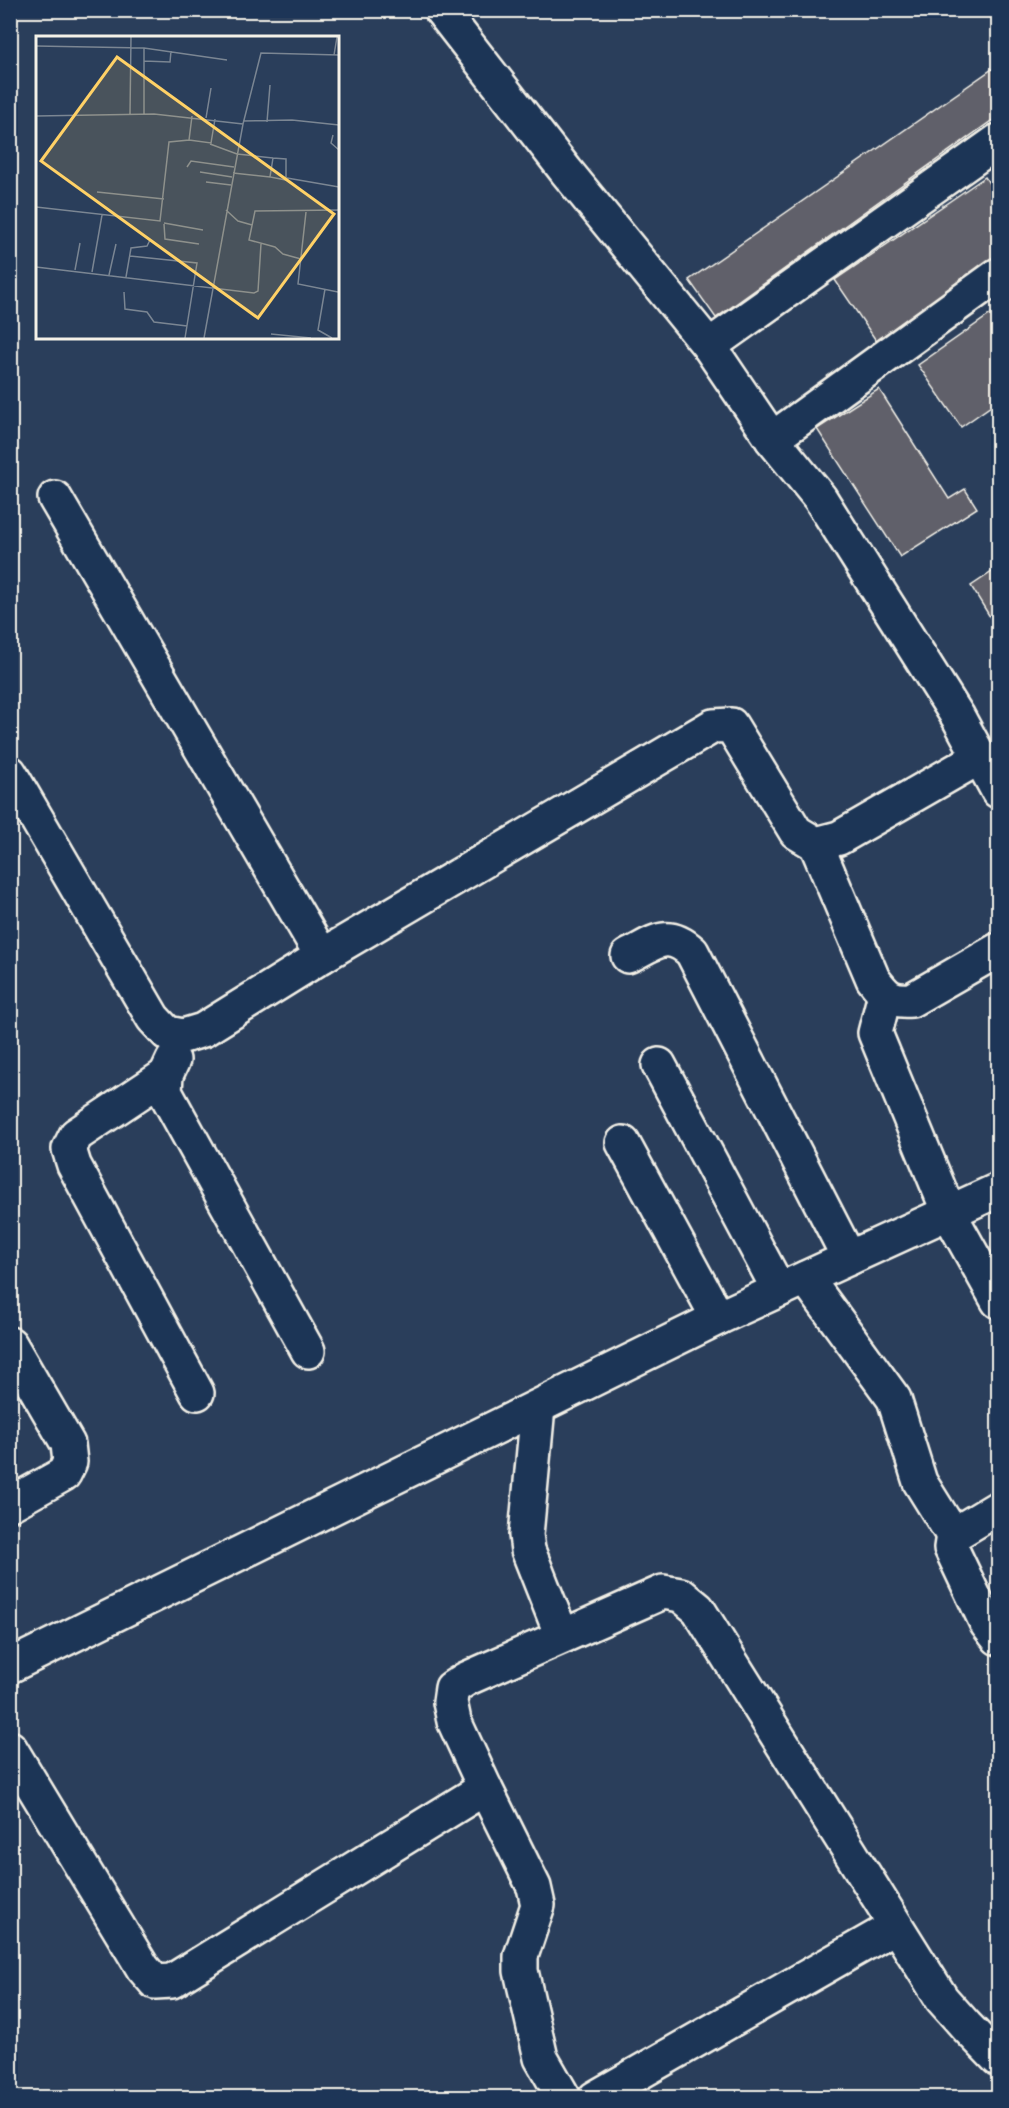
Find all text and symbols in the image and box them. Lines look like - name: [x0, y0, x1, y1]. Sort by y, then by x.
- inset map: [36, 36, 339, 339]

